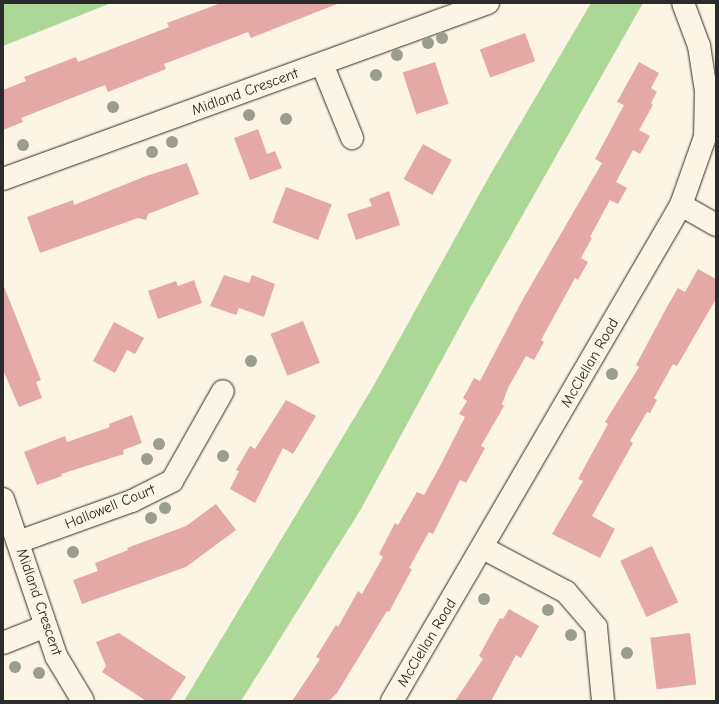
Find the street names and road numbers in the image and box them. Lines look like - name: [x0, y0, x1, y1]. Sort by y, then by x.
- street label: Midland Crescent: [189, 64, 301, 120]
- street label: McClellan Road: [557, 315, 623, 411]
- street label: Hallowell Court: [62, 481, 158, 533]
- street label: Midland Crescent: [12, 546, 66, 658]
- street label: McClellan Road: [394, 596, 460, 690]

